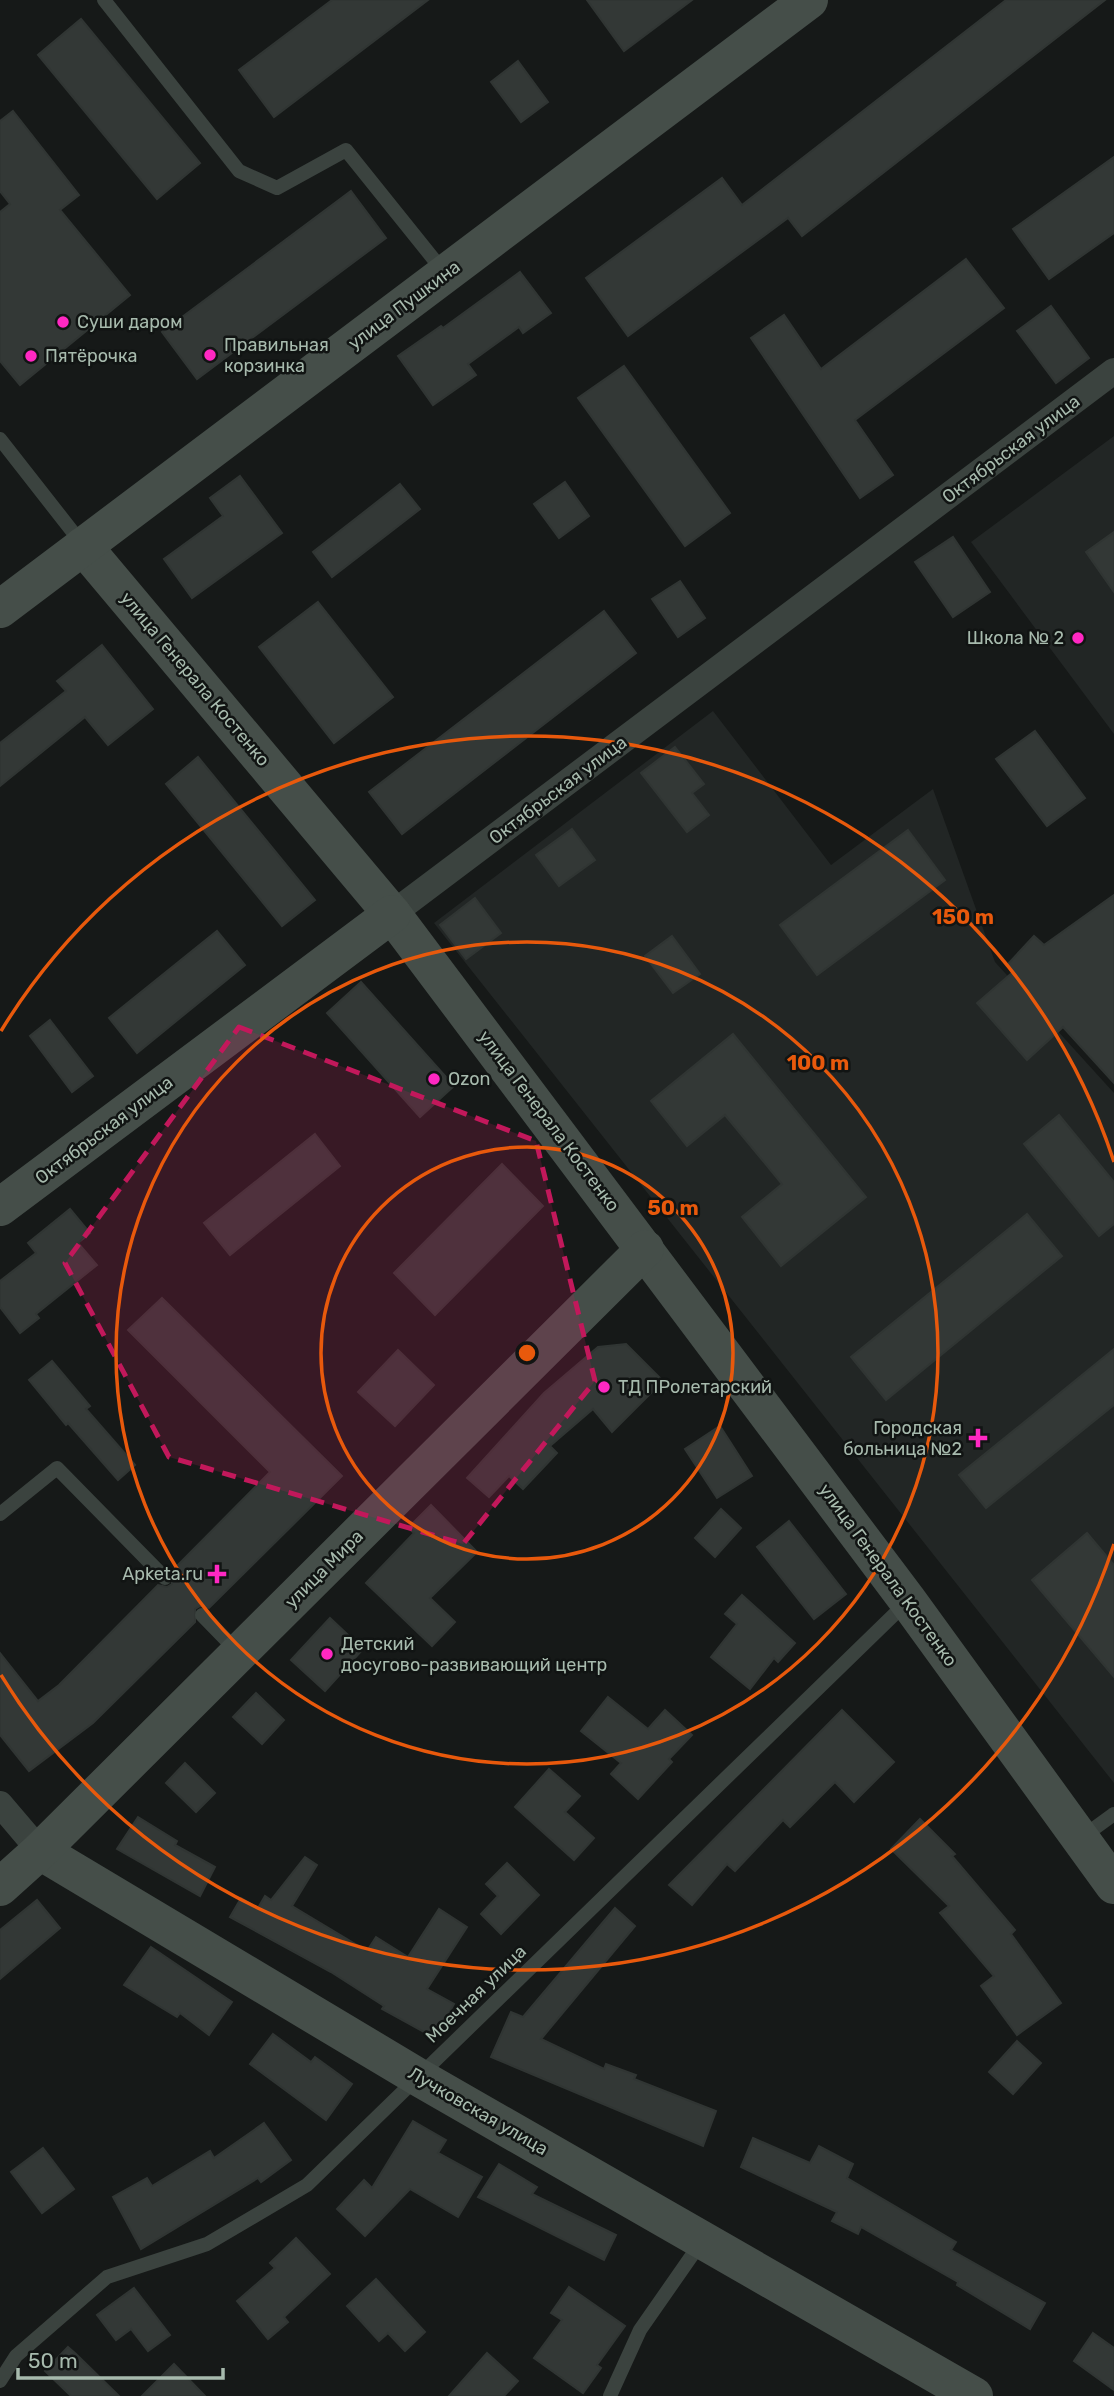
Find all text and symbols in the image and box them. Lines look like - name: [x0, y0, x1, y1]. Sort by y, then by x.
- street label: улица Пушкина: [344, 256, 464, 354]
- place label: Суши даром: [77, 311, 182, 333]
- marker: Суши даром: [55, 314, 71, 330]
- place label: Правильная корзинка: [224, 334, 329, 377]
- place label: Пятёрочка: [45, 345, 138, 367]
- marker: Правильная корзинка: [202, 347, 218, 363]
- marker: Пятёрочка: [23, 348, 39, 364]
- street label: Октябрьская улица: [938, 390, 1084, 508]
- street label: улица Генерала Костенко: [116, 587, 274, 771]
- place label: Школа № 2: [967, 627, 1064, 649]
- marker: Школа № 2: [1070, 630, 1086, 646]
- street label: Октябрьская улица: [485, 731, 631, 849]
- text: 150 m: [932, 904, 994, 929]
- street label: улица Генерала Костенко: [474, 1026, 624, 1216]
- text: 100 m: [787, 1050, 849, 1075]
- place label: Ozon: [448, 1068, 490, 1090]
- street label: Октябрьская улица: [31, 1071, 177, 1189]
- marker: Ozon: [426, 1071, 442, 1087]
- text: 50 m: [647, 1195, 699, 1220]
- centre of rings: [515, 1341, 539, 1365]
- place label: ТД ПРолетарский: [618, 1376, 772, 1398]
- marker: ТД ПРолетарский: [596, 1379, 612, 1395]
- place label: Городская больница №2: [843, 1417, 962, 1460]
- marker: Городская больница №2: [968, 1428, 988, 1448]
- street label: улица Генерала Костенко: [814, 1479, 962, 1671]
- street label: улица Мира: [280, 1525, 368, 1613]
- place label: Apketa.ru: [122, 1563, 203, 1585]
- marker: Apketa.ru: [209, 1566, 225, 1582]
- place label: Детский досугово-развивающий центр: [341, 1633, 607, 1676]
- marker: Детский досугово-развивающий центр: [319, 1646, 335, 1662]
- street label: Моечная улица: [421, 1940, 531, 2048]
- street label: Лучковская улица: [404, 2062, 552, 2160]
- scale bar: [18, 2336, 222, 2380]
- text: 50 m: [28, 2348, 78, 2373]

